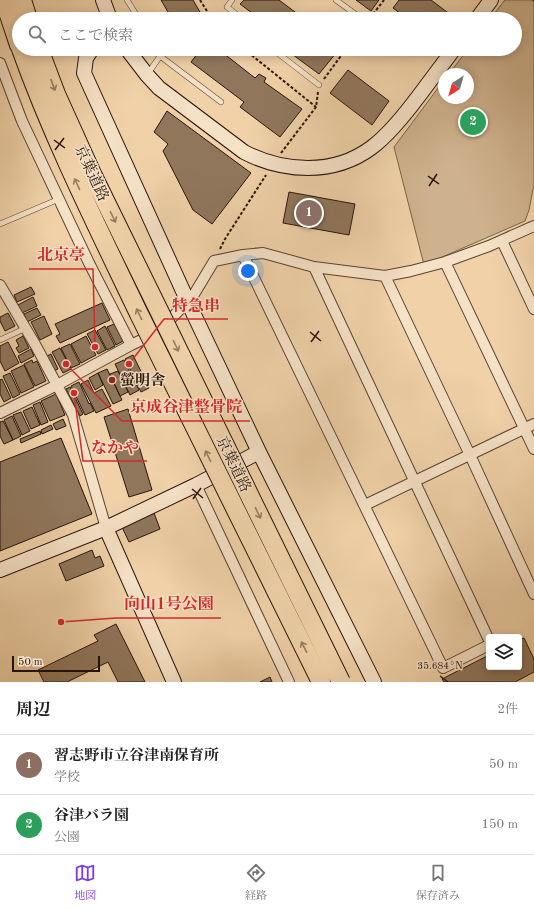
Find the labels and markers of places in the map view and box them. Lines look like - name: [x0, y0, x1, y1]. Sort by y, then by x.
- pin: 2: [460, 107, 486, 137]
- pin: 1: [296, 198, 322, 228]
- callout: 北京亭: [29, 241, 93, 269]
- callout: 特急串: [164, 291, 228, 319]
- place label: 螢明舎: [120, 372, 166, 389]
- marker: 螢明舎: [107, 375, 117, 385]
- callout: 京成谷津整骨院: [122, 393, 250, 421]
- callout: なかや: [83, 433, 147, 461]
- callout: 向山1号公園: [116, 590, 221, 618]

